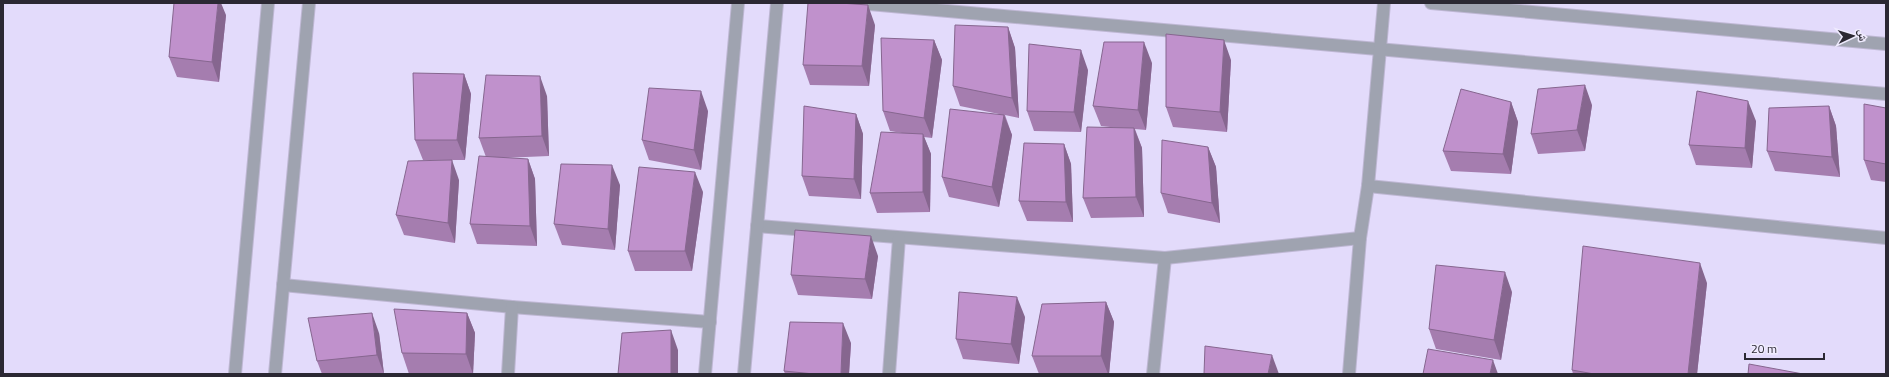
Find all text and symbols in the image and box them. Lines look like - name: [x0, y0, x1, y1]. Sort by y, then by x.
- north arrow: [1833, 16, 1873, 56]
- text: ش: [1855, 29, 1871, 42]
- scale bar: [1745, 335, 1824, 361]
- text: 20 m: [1751, 339, 1777, 358]

